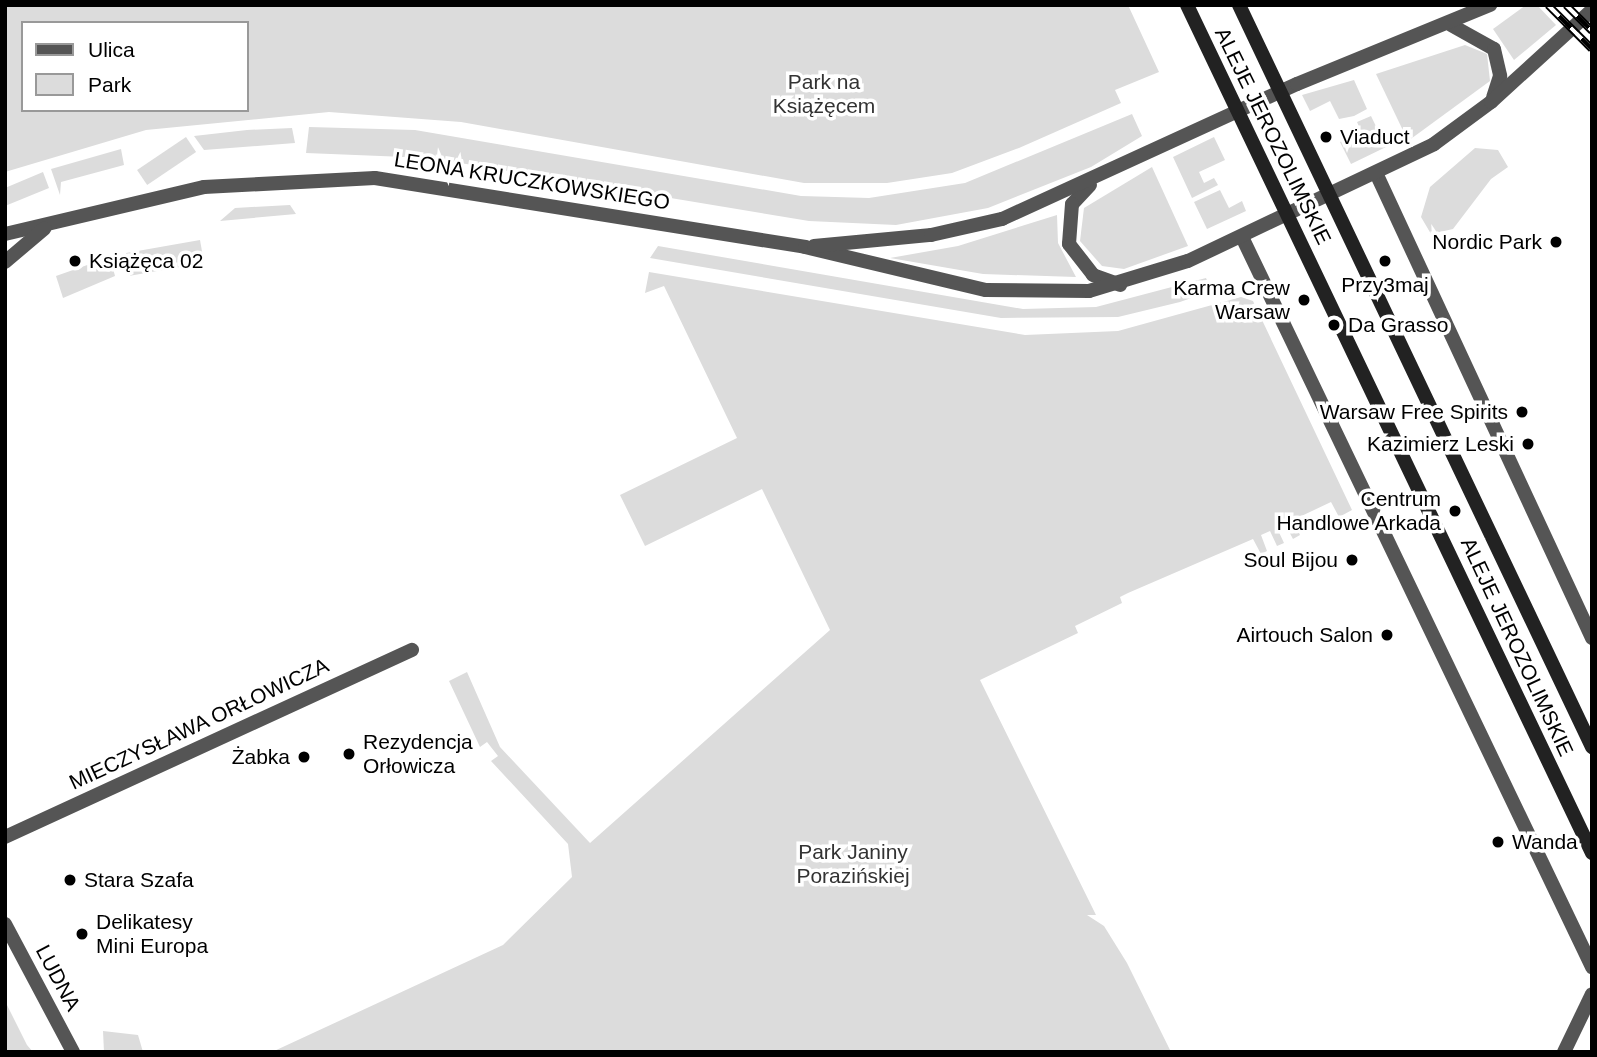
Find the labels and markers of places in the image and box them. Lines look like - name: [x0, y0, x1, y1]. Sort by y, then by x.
- place label: Viaduct: [1340, 124, 1410, 150]
- marker: Viaduct: [1318, 129, 1334, 145]
- place label: Nordic Park: [1432, 229, 1542, 255]
- marker: Nordic Park: [1548, 234, 1564, 250]
- place label: Książęca 02: [89, 248, 203, 274]
- marker: Książęca 02: [67, 253, 83, 269]
- marker: Przy3maj: [1377, 253, 1393, 269]
- place label: Przy3maj: [1341, 272, 1429, 298]
- place label: Karma Crew Warsaw: [1173, 275, 1290, 325]
- marker: Karma Crew Warsaw: [1296, 292, 1312, 308]
- place label: Da Grasso: [1348, 312, 1448, 338]
- marker: Da Grasso: [1326, 317, 1342, 333]
- place label: Warsaw Free Spirits: [1320, 399, 1508, 425]
- marker: Warsaw Free Spirits: [1514, 404, 1530, 420]
- place label: Kazimierz Leski: [1367, 431, 1514, 457]
- marker: Kazimierz Leski: [1520, 436, 1536, 452]
- place label: Centrum Handlowe Arkada: [1275, 486, 1441, 536]
- marker: Centrum Handlowe Arkada: [1447, 503, 1463, 519]
- place label: Soul Bijou: [1243, 547, 1338, 573]
- marker: Soul Bijou: [1344, 552, 1360, 568]
- place label: Airtouch Salon: [1236, 622, 1373, 648]
- marker: Airtouch Salon: [1379, 627, 1395, 643]
- place label: Rezydencja Orłowicza: [363, 729, 473, 779]
- place label: Żabka: [232, 744, 290, 770]
- marker: Rezydencja Orłowicza: [341, 746, 357, 762]
- marker: Żabka: [296, 749, 312, 765]
- place label: Wanda: [1512, 829, 1578, 855]
- marker: Wanda: [1490, 834, 1506, 850]
- place label: Stara Szafa: [84, 867, 194, 893]
- marker: Stara Szafa: [62, 872, 78, 888]
- place label: Delikatesy Mini Europa: [96, 909, 208, 959]
- marker: Delikatesy Mini Europa: [74, 926, 90, 942]

